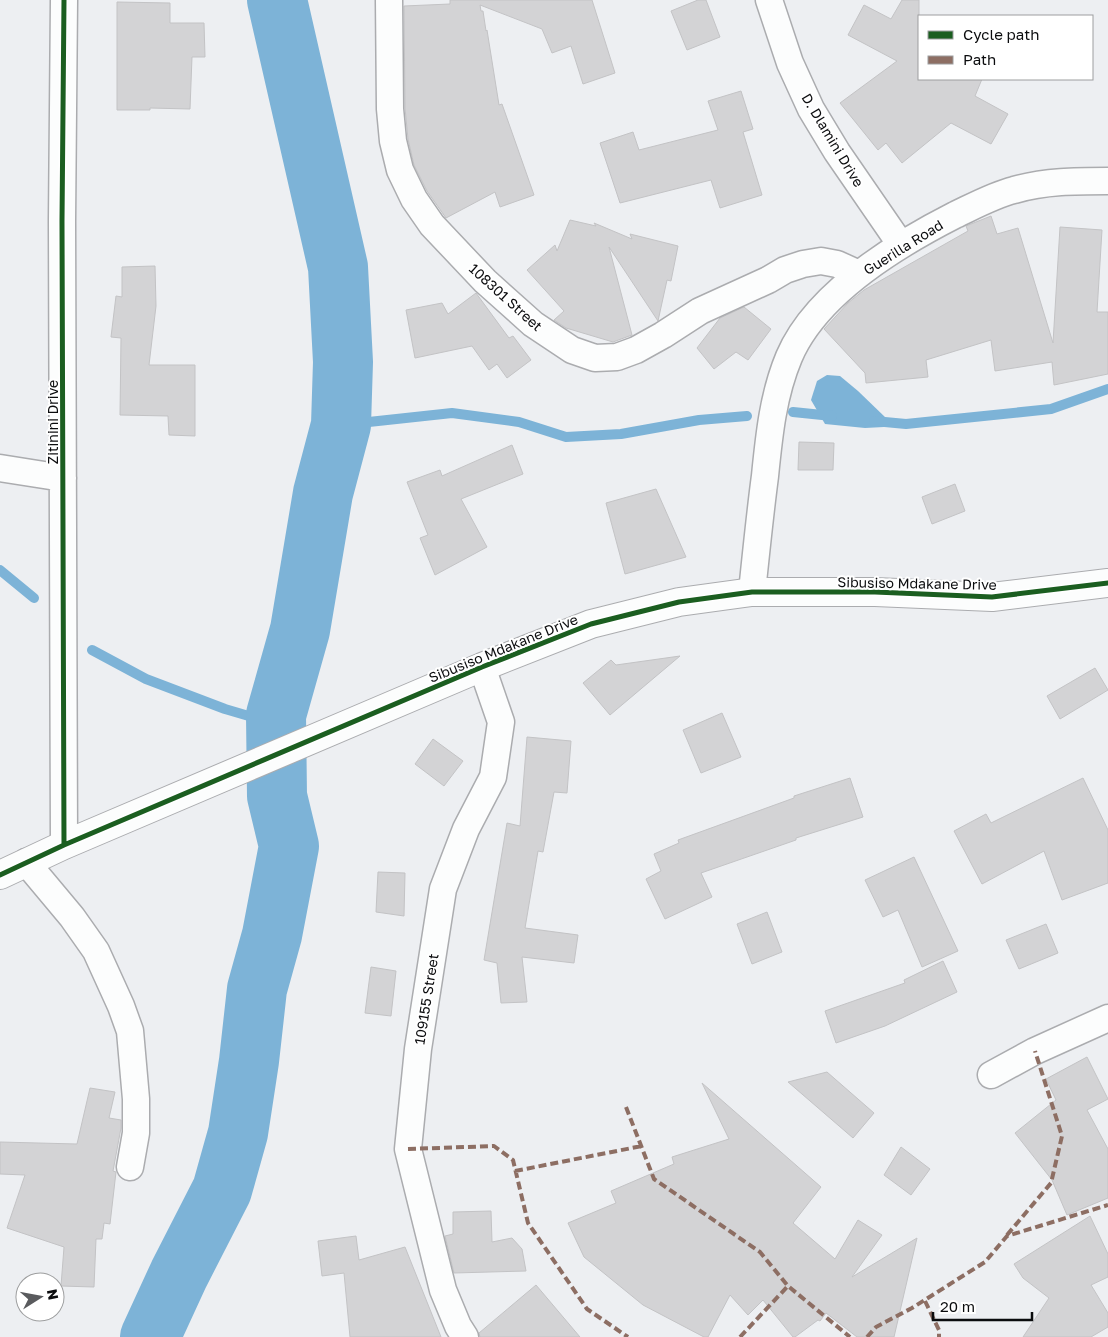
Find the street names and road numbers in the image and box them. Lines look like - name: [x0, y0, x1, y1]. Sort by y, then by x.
- street label: D. Dlamini Drive: [798, 90, 868, 190]
- street label: Guerilla Road: [860, 216, 946, 278]
- street label: 108301 Street: [466, 260, 546, 334]
- street label: Zitinini Drive: [44, 380, 61, 464]
- street label: Sibusiso Mdakane Drive: [837, 573, 997, 593]
- street label: Sibusiso Mdakane Drive: [426, 610, 580, 686]
- street label: 109155 Street: [410, 952, 442, 1046]

